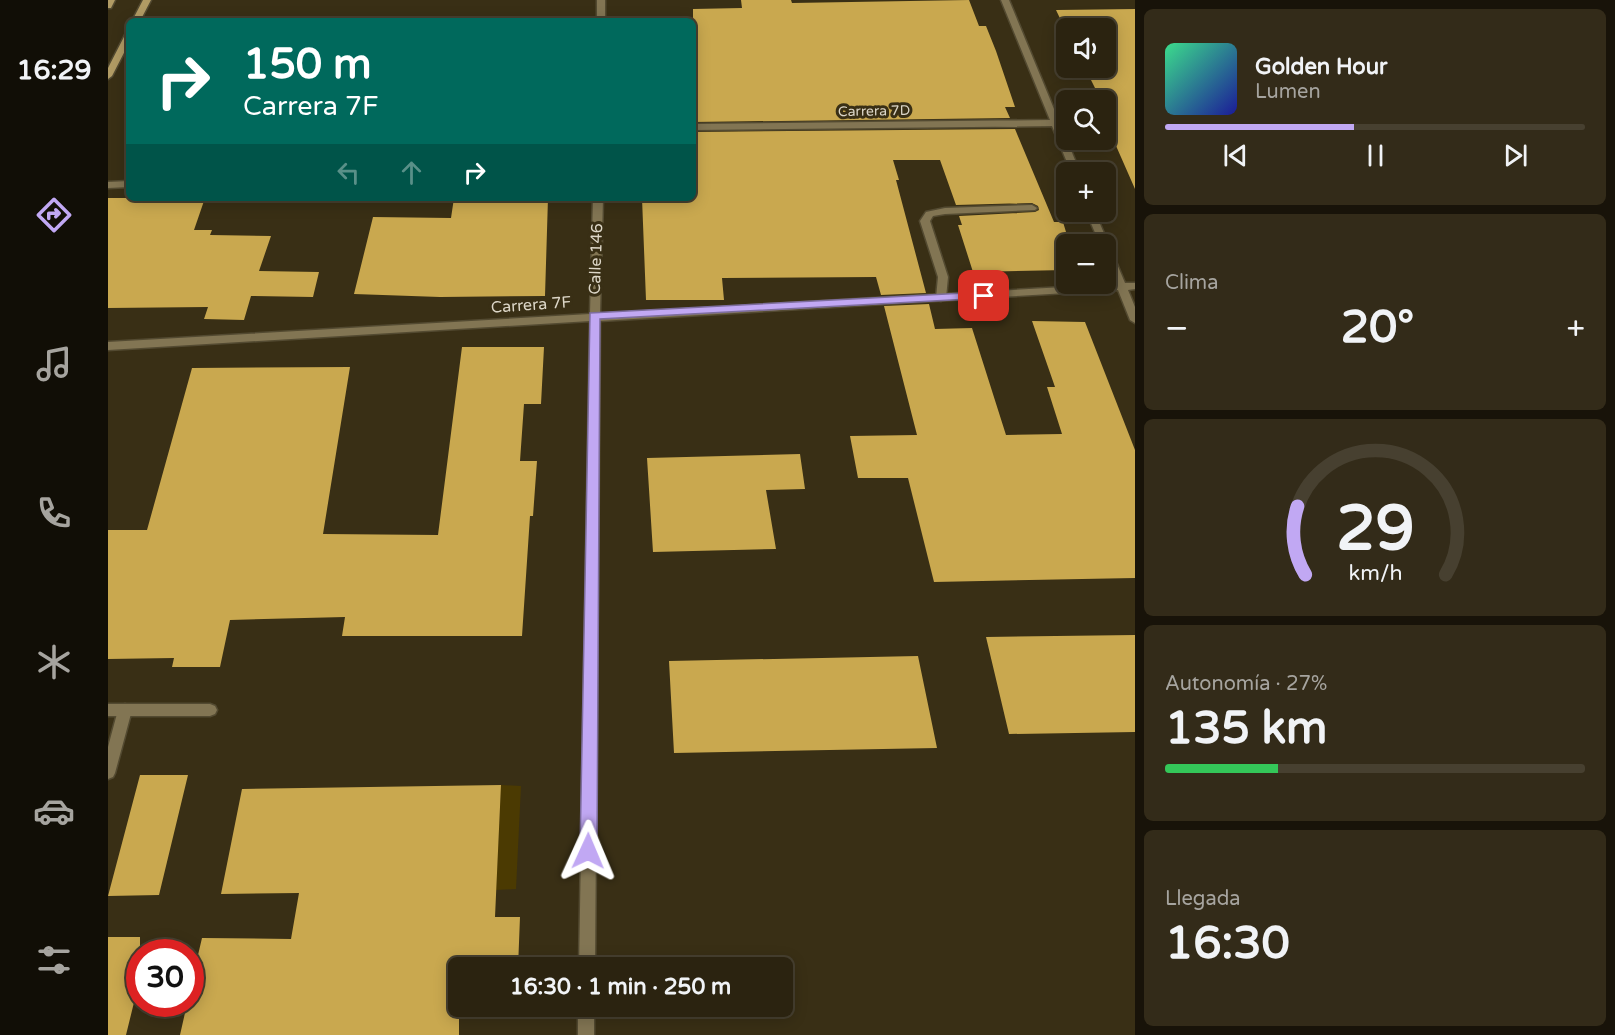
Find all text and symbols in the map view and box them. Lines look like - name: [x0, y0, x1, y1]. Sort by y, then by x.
- map controls: [1056, 18, 1116, 294]
- button: sound: [1056, 18, 1116, 78]
- text: 150 m: [243, 39, 372, 90]
- icon: right: [144, 42, 222, 120]
- text: 16:29: [17, 54, 91, 87]
- text: Golden Hour: [1255, 54, 1387, 80]
- text: Lumen: [1255, 80, 1321, 104]
- text: Carrera 7F: [243, 90, 378, 123]
- button: search: [1056, 90, 1116, 150]
- street label: Carrera 7D: [838, 102, 910, 120]
- icon: previous: [1219, 139, 1252, 172]
- icon: pause: [1359, 139, 1392, 172]
- icon: next: [1499, 139, 1532, 172]
- icon: left: [332, 156, 365, 189]
- icon: ahead: [395, 156, 428, 189]
- icon: right: [458, 156, 491, 189]
- button: +: [1056, 162, 1116, 222]
- icon: directions: [33, 194, 75, 236]
- street label: Calle 146: [585, 223, 607, 295]
- button: −: [1056, 234, 1116, 294]
- pin: [958, 270, 1009, 321]
- text: Clima: [1165, 271, 1218, 295]
- icon: arrive: [967, 279, 1000, 312]
- street label: Carrera 7F: [490, 292, 572, 318]
- text: 20°: [1341, 301, 1414, 355]
- text: −: [1165, 309, 1189, 348]
- text: +: [1566, 309, 1585, 348]
- icon: music: [33, 343, 75, 385]
- icon: phone: [33, 492, 75, 534]
- text: 29: [1336, 492, 1414, 567]
- text: km/h: [1348, 560, 1402, 586]
- icon: climate: [33, 641, 75, 683]
- text: Autonomía · 27%: [1165, 672, 1327, 696]
- text: 135 km: [1165, 702, 1327, 756]
- icon: car: [33, 790, 75, 832]
- position arrow: [556, 819, 620, 883]
- text: Llegada: [1165, 887, 1241, 911]
- text: 16:30: [1165, 917, 1290, 971]
- icon: filters: [33, 939, 75, 981]
- speed limit sign: 30: [126, 939, 204, 1017]
- text: 16:30 · 1 min · 250 m: [510, 974, 731, 1000]

